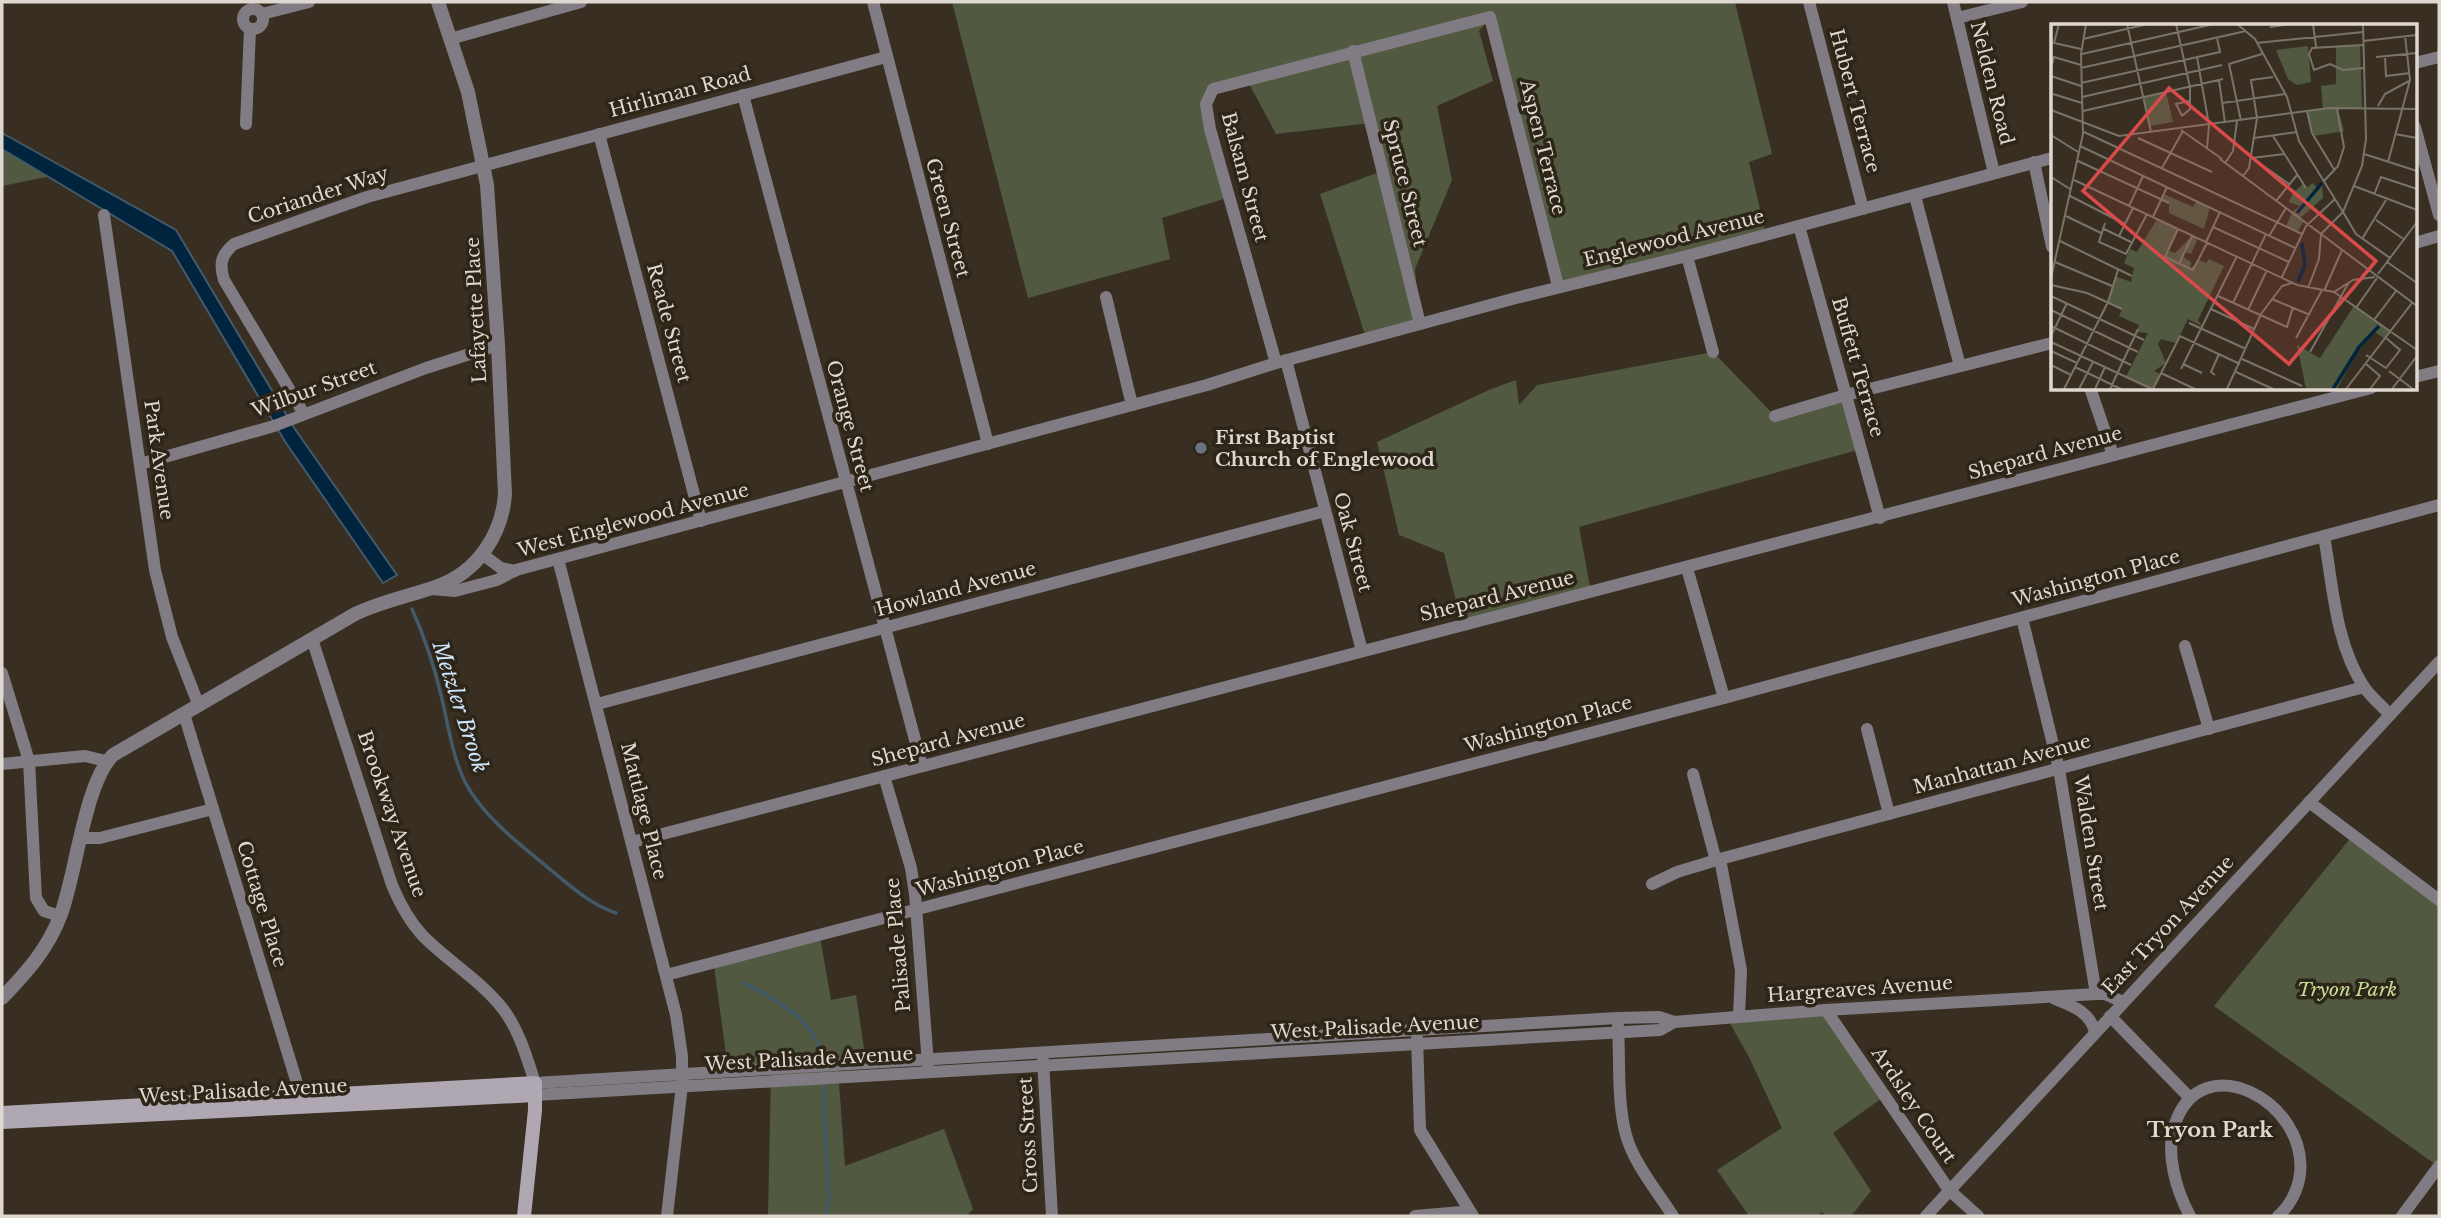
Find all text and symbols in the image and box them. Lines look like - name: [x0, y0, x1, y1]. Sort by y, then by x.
- street label: Nelden Road: [1966, 19, 2018, 147]
- inset map: [2051, 24, 2416, 390]
- street label: Hubert Terrace: [1825, 26, 1885, 176]
- street label: Hirliman Road: [607, 62, 754, 122]
- street label: Aspen Terrace: [1515, 76, 1571, 217]
- street label: Balsam Street: [1217, 110, 1274, 245]
- street label: Spruce Street: [1378, 117, 1432, 250]
- street label: Green Street: [921, 156, 975, 281]
- street label: Coriander Way: [245, 161, 391, 229]
- street label: Englewood Avenue: [1581, 204, 1767, 272]
- street label: Lafayette Place: [461, 236, 491, 384]
- street label: Reade Street: [642, 261, 696, 386]
- street label: Buffett Terrace: [1827, 294, 1889, 440]
- street label: Wilbur Street: [247, 355, 380, 423]
- street label: Orange Street: [821, 358, 879, 495]
- street label: Park Avenue: [139, 399, 179, 521]
- street label: Shepard Avenue: [1966, 421, 2124, 485]
- place label: First Baptist Church of Englewood: [1215, 426, 1435, 471]
- marker: First Baptist Church of Englewood: [1193, 440, 1209, 456]
- street label: West Englewood Avenue: [514, 478, 751, 562]
- street label: Oak Street: [1329, 490, 1378, 595]
- street label: Washington Place: [2009, 545, 2182, 612]
- street label: Howland Avenue: [873, 557, 1039, 621]
- street label: Shepard Avenue: [1417, 566, 1577, 626]
- water label: Metzler Brook: [426, 637, 494, 776]
- street label: Washington Place: [1461, 691, 1634, 758]
- street label: Shepard Avenue: [869, 708, 1027, 772]
- street label: Brookway Avenue: [353, 728, 431, 900]
- street label: Manhattan Avenue: [1911, 729, 2093, 799]
- street label: Mattlage Place: [616, 740, 672, 882]
- street label: Walden Street: [2069, 773, 2113, 913]
- street label: Washington Place: [913, 835, 1086, 902]
- street label: Cottage Place: [232, 838, 292, 970]
- street label: East Tryon Avenue: [2097, 851, 2239, 999]
- street label: Palisade Place: [881, 877, 915, 1013]
- street label: Hargreaves Avenue: [1766, 971, 1954, 1007]
- park label: Tryon Park: [2297, 978, 2397, 1001]
- street label: West Palisade Avenue: [1269, 1010, 1480, 1044]
- street label: West Palisade Avenue: [703, 1042, 914, 1076]
- street label: Ardsley Court: [1866, 1042, 1962, 1168]
- street label: West Palisade Avenue: [137, 1074, 348, 1108]
- street label: Cross Street: [1013, 1075, 1043, 1194]
- district label: Tryon Park: [2147, 1117, 2274, 1143]

